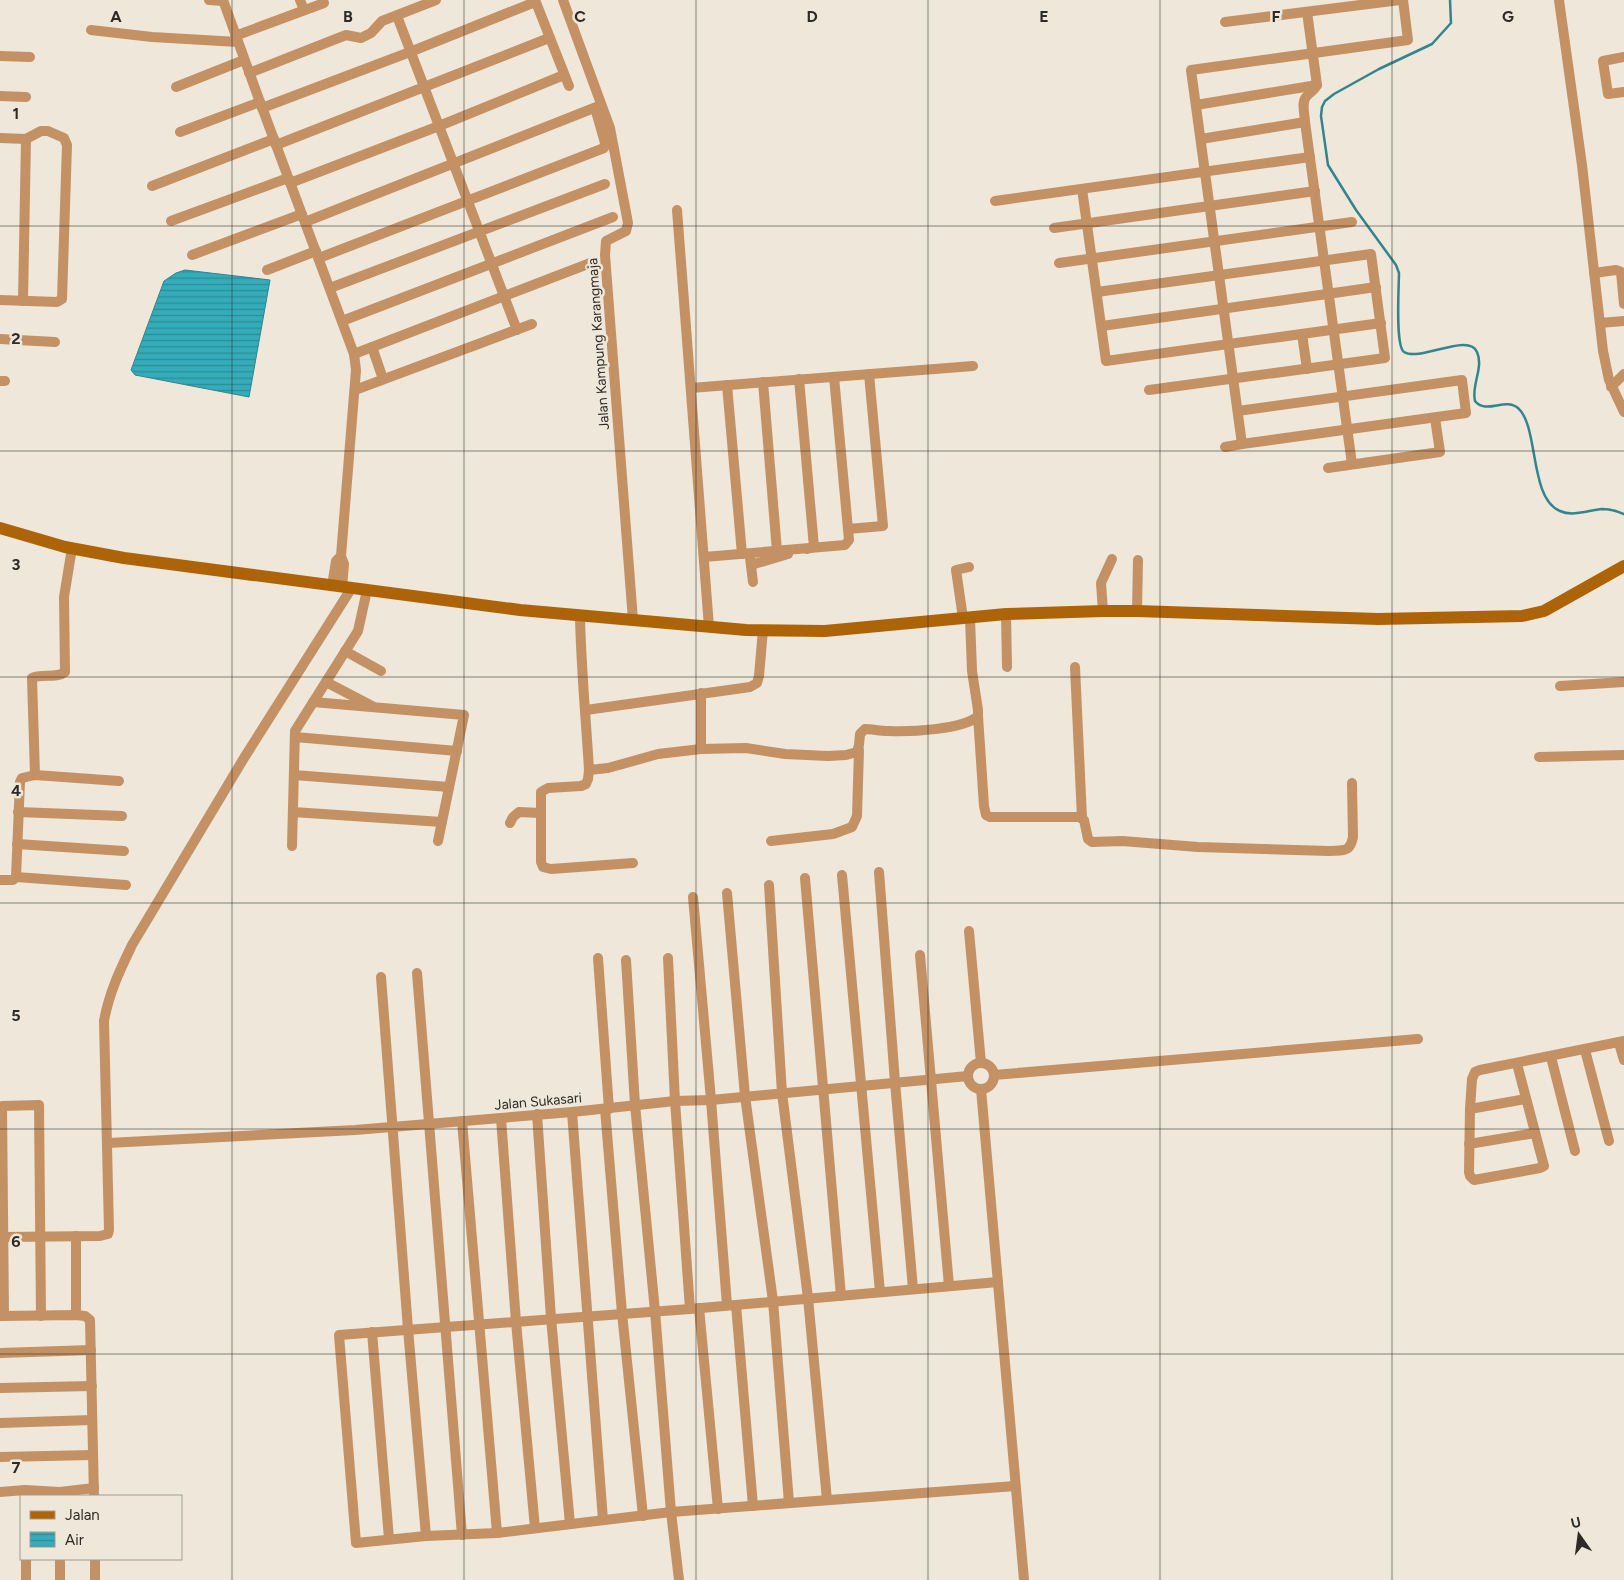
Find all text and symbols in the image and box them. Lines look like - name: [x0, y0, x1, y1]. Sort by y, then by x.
- text: A: [110, 7, 122, 26]
- text: B: [343, 7, 353, 26]
- text: C: [574, 7, 586, 26]
- text: D: [806, 7, 818, 26]
- text: E: [1039, 7, 1049, 26]
- text: F: [1272, 7, 1281, 26]
- text: G: [1502, 7, 1514, 26]
- text: 1: [13, 104, 19, 123]
- street label: Jalan Kampung Karangmaja: [584, 257, 613, 431]
- text: 2: [11, 329, 21, 348]
- text: 3: [12, 555, 21, 574]
- text: 4: [11, 781, 21, 800]
- text: 5: [11, 1006, 21, 1025]
- street label: Jalan Sukasari: [494, 1089, 582, 1114]
- text: 6: [11, 1232, 21, 1251]
- text: 7: [12, 1458, 21, 1477]
- legend: [20, 1495, 182, 1560]
- text: Jalan: [65, 1506, 100, 1524]
- north arrow: [1554, 1510, 1604, 1560]
- text: U: [1569, 1513, 1583, 1532]
- text: Air: [65, 1531, 84, 1549]

